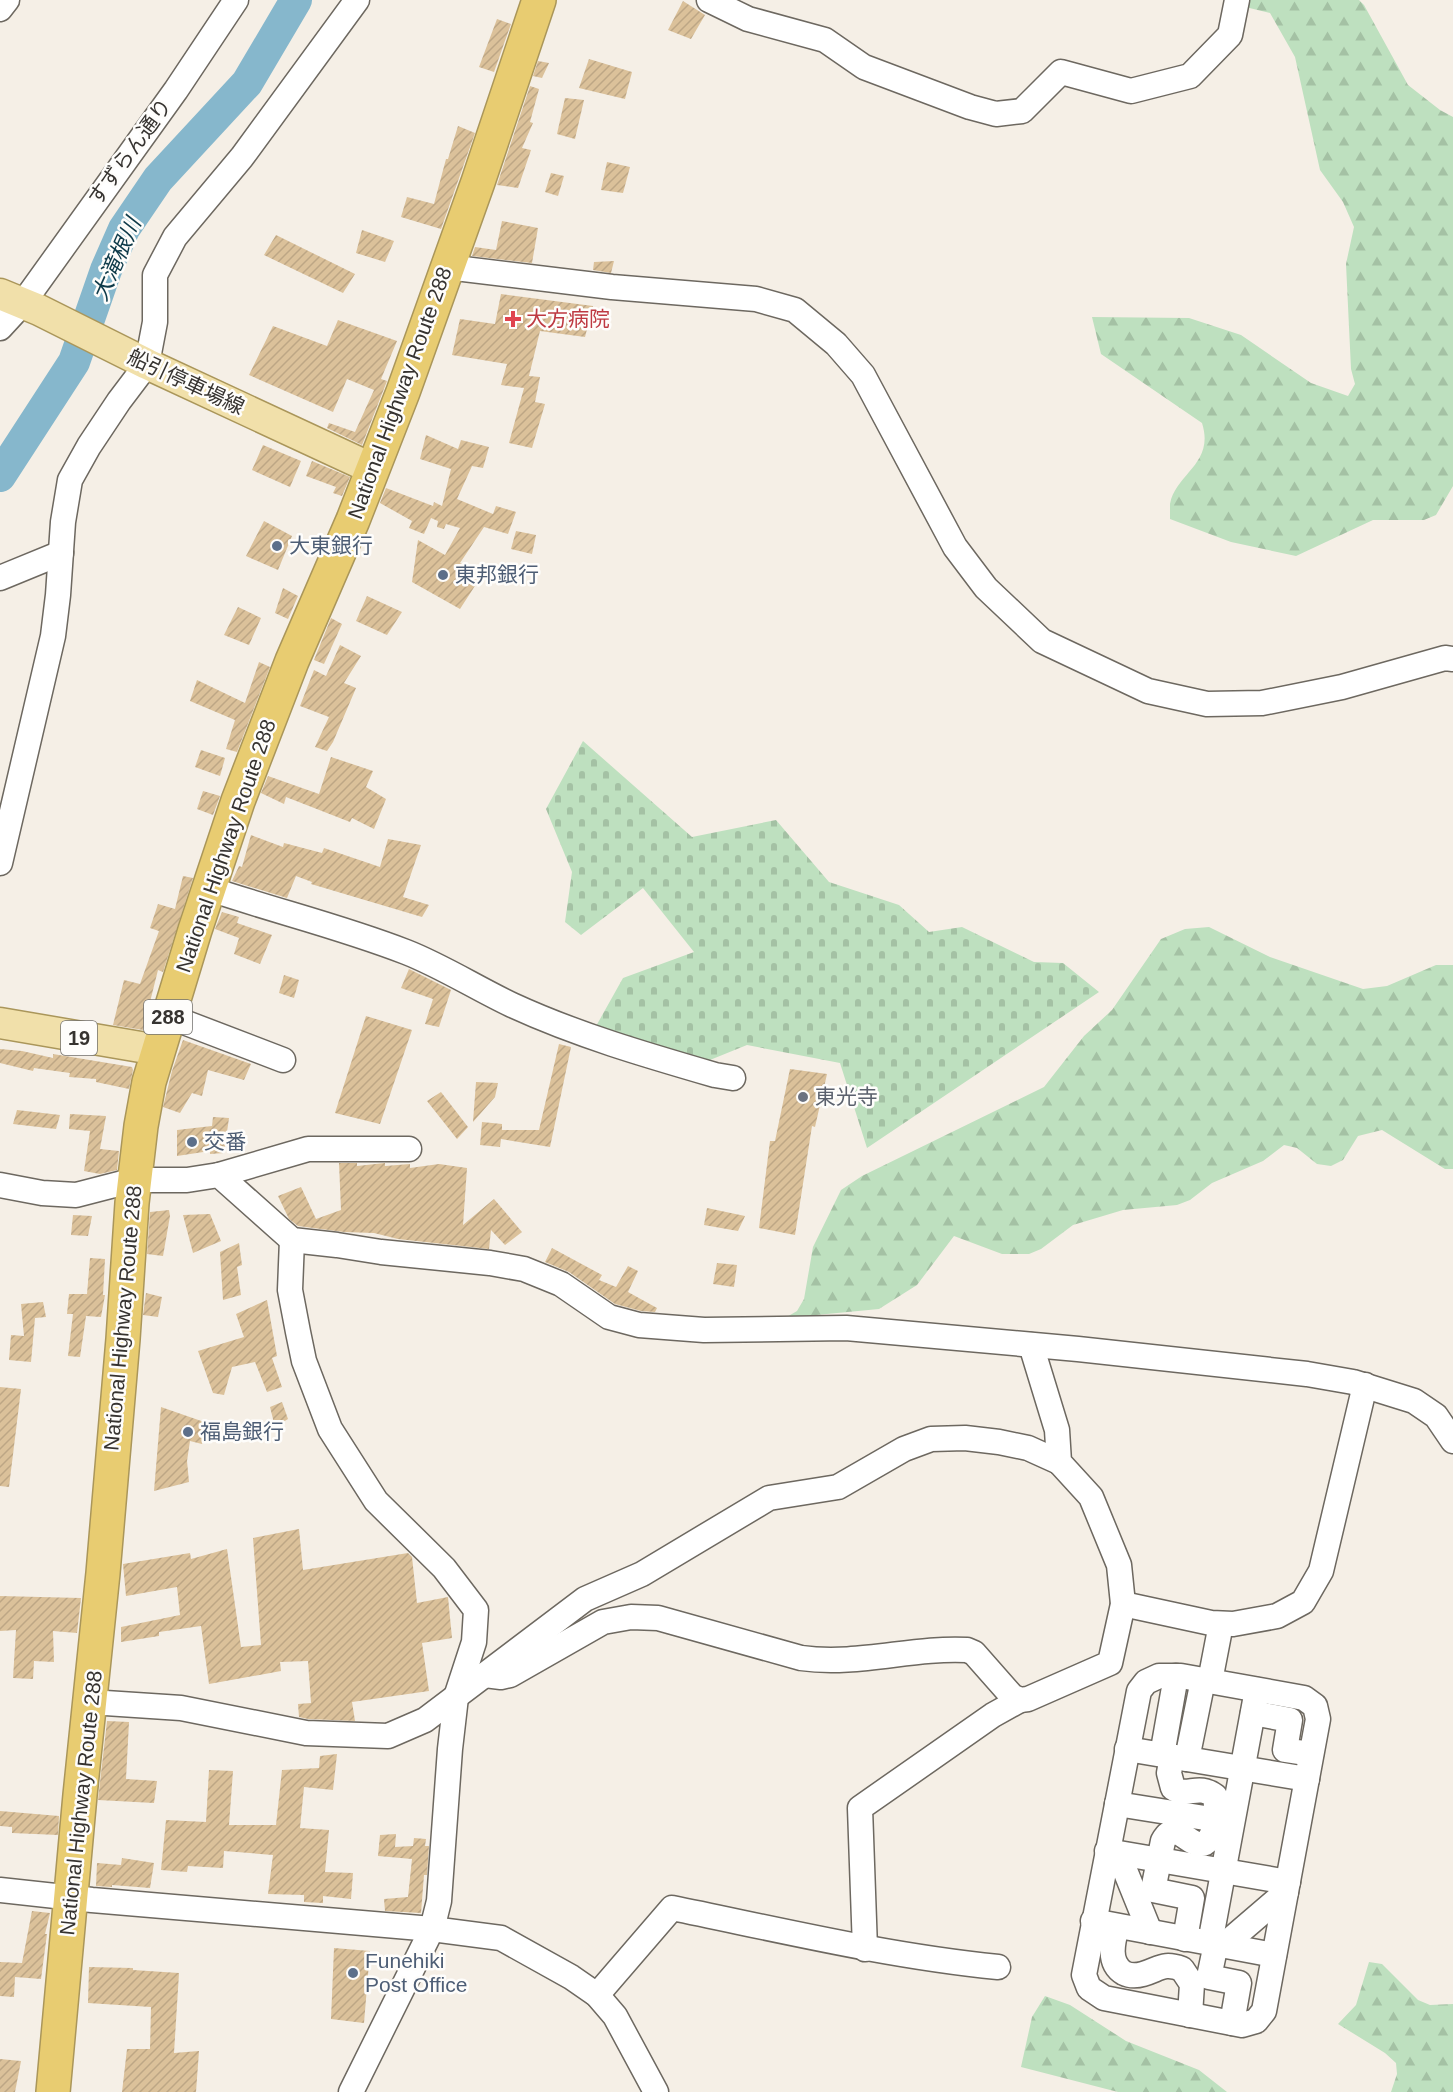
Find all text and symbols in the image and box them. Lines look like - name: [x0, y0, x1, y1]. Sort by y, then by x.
- street label: すずらん通り: [83, 94, 176, 209]
- water label: 大滝根川: [87, 212, 147, 304]
- street label: National Highway Route 288: [343, 264, 456, 522]
- place label: 大方病院: [526, 307, 610, 330]
- marker: 大方病院: [504, 310, 522, 328]
- street label: 船引停車場線: [124, 344, 248, 419]
- place label: 大東銀行: [289, 534, 373, 557]
- marker: 大東銀行: [270, 539, 284, 553]
- place label: 東邦銀行: [455, 563, 539, 586]
- marker: 東邦銀行: [436, 568, 450, 582]
- street label: National Highway Route 288: [171, 716, 280, 975]
- road number: 288: [144, 1000, 192, 1034]
- road number: 19: [61, 1021, 97, 1055]
- place label: 東光寺: [815, 1085, 878, 1108]
- marker: 東光寺: [796, 1090, 810, 1104]
- place label: 交番: [204, 1130, 246, 1153]
- marker: 交番: [185, 1135, 199, 1149]
- street label: National Highway Route 288: [99, 1184, 146, 1452]
- place label: 福島銀行: [200, 1420, 284, 1443]
- marker: 福島銀行: [181, 1425, 195, 1439]
- street label: National Highway Route 288: [55, 1669, 106, 1937]
- place label: Funehiki Post Office: [365, 1949, 467, 1996]
- marker: Funehiki Post Office: [346, 1966, 360, 1980]

